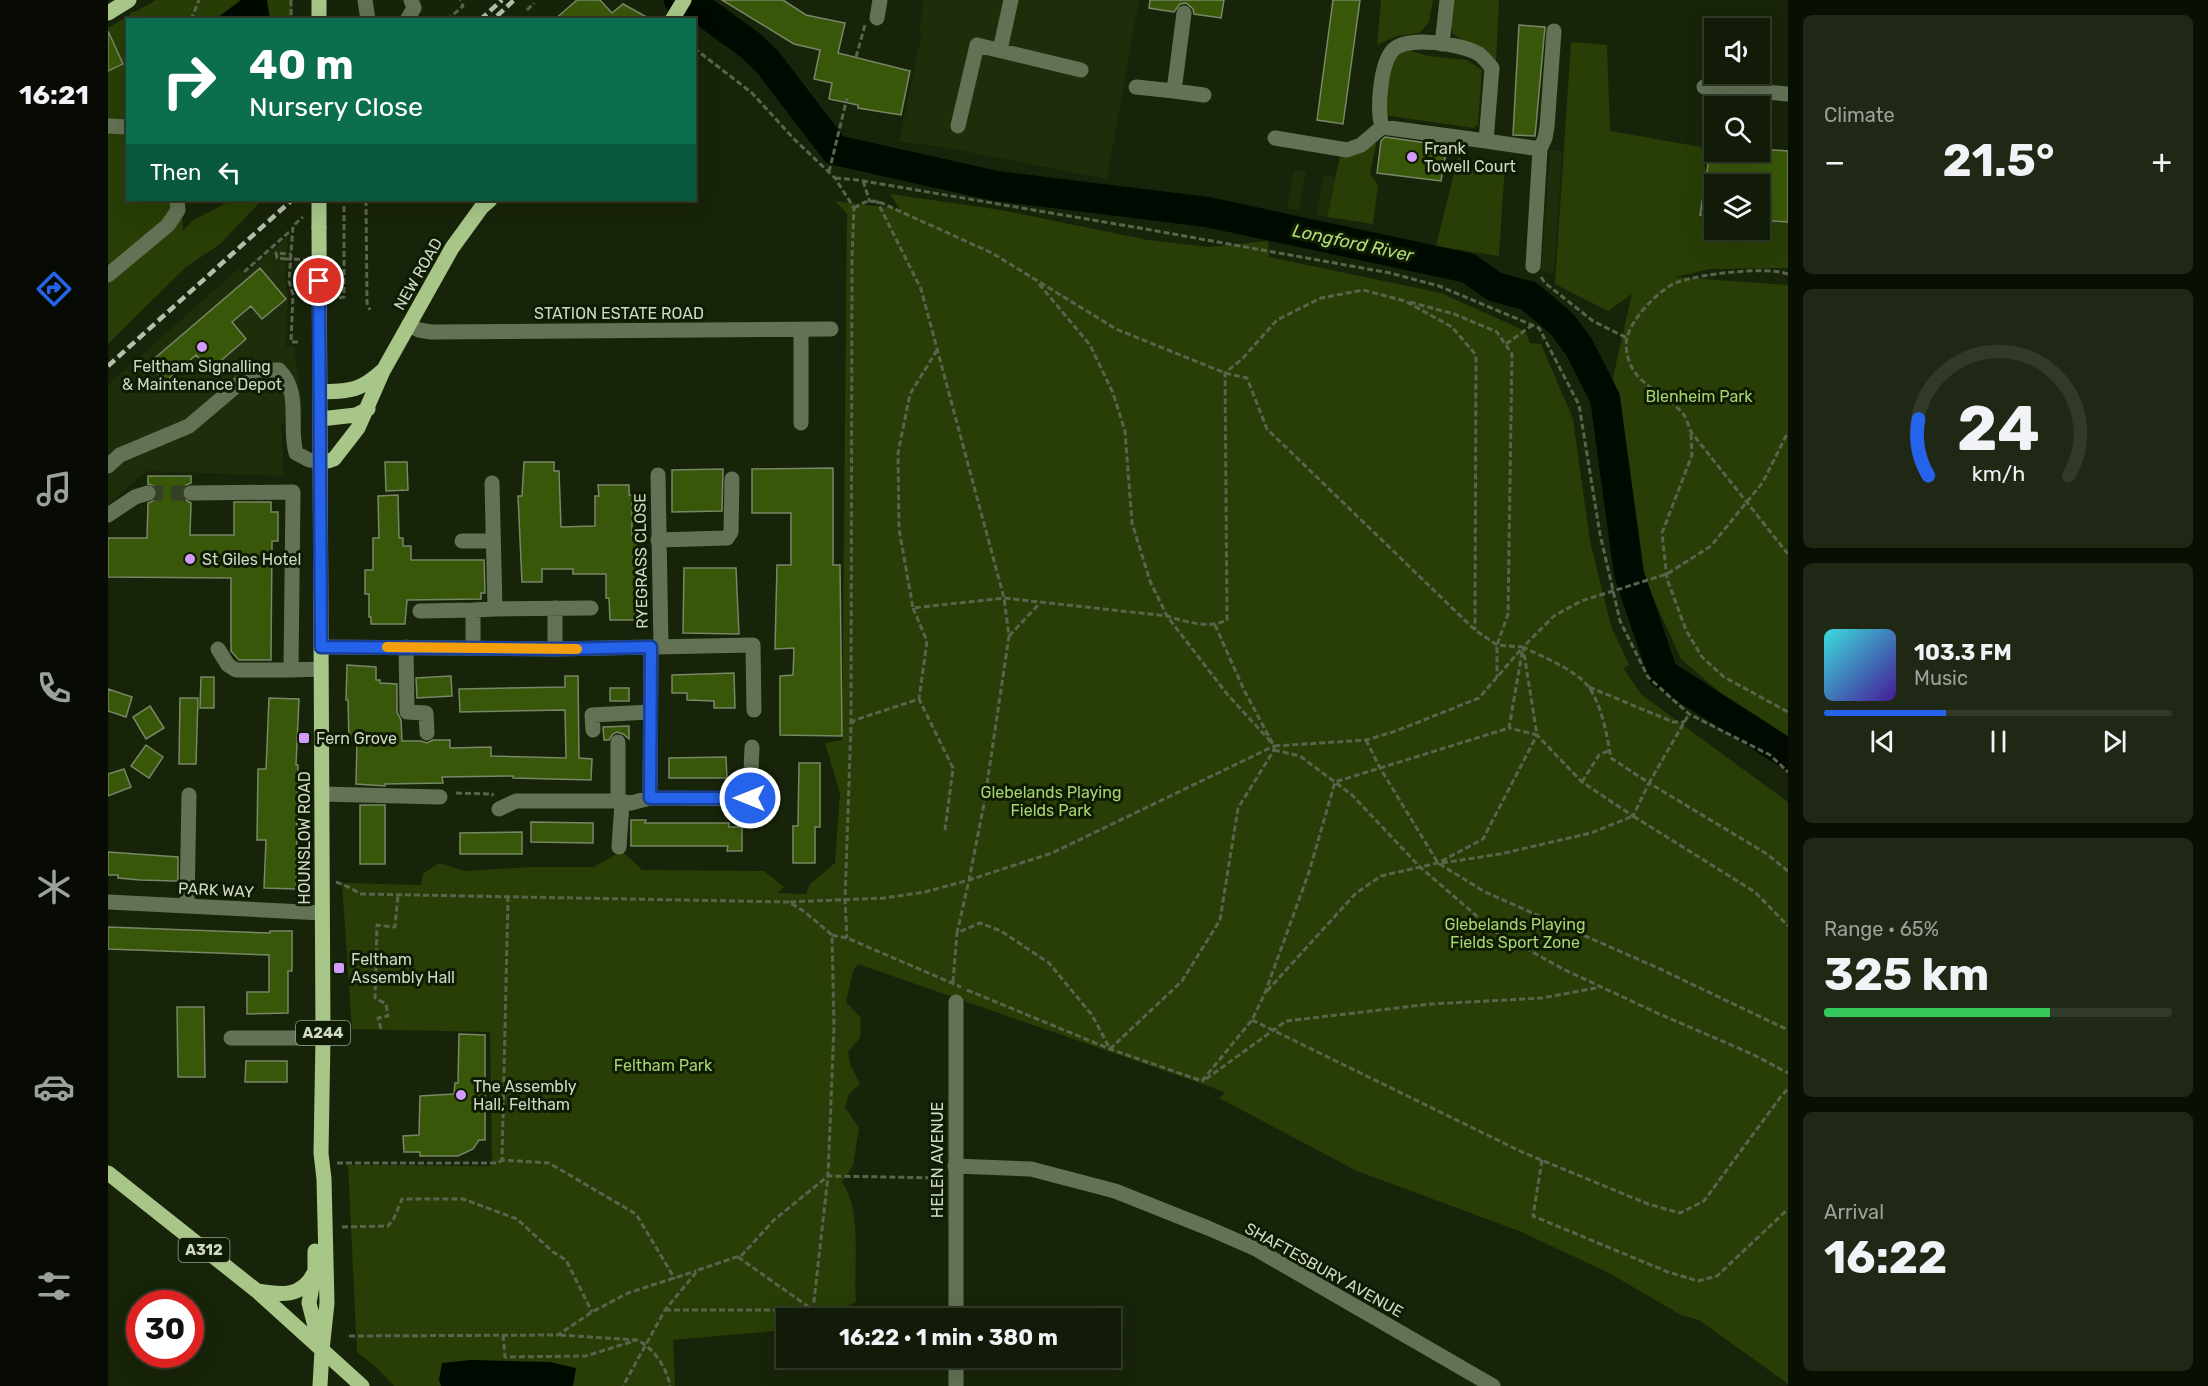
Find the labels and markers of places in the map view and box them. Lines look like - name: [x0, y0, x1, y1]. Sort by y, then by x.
- place label: Frank Towell Court: [1424, 139, 1516, 176]
- marker: Frank Towell Court: [1405, 150, 1419, 164]
- pin: [293, 255, 344, 306]
- marker: Feltham Signalling & Maintenance Depot: [195, 340, 209, 354]
- place label: Feltham Signalling & Maintenance Depot: [122, 357, 282, 394]
- place label: St Giles Hotel: [202, 550, 301, 569]
- marker: St Giles Hotel: [183, 552, 197, 566]
- place label: Fern Grove: [316, 729, 397, 748]
- marker: Fern Grove: [297, 731, 311, 745]
- place label: Feltham Assembly Hall: [351, 950, 455, 987]
- marker: Feltham Assembly Hall: [332, 961, 346, 975]
- place label: The Assembly Hall, Feltham: [473, 1077, 577, 1114]
- marker: The Assembly Hall, Feltham: [454, 1088, 468, 1102]

